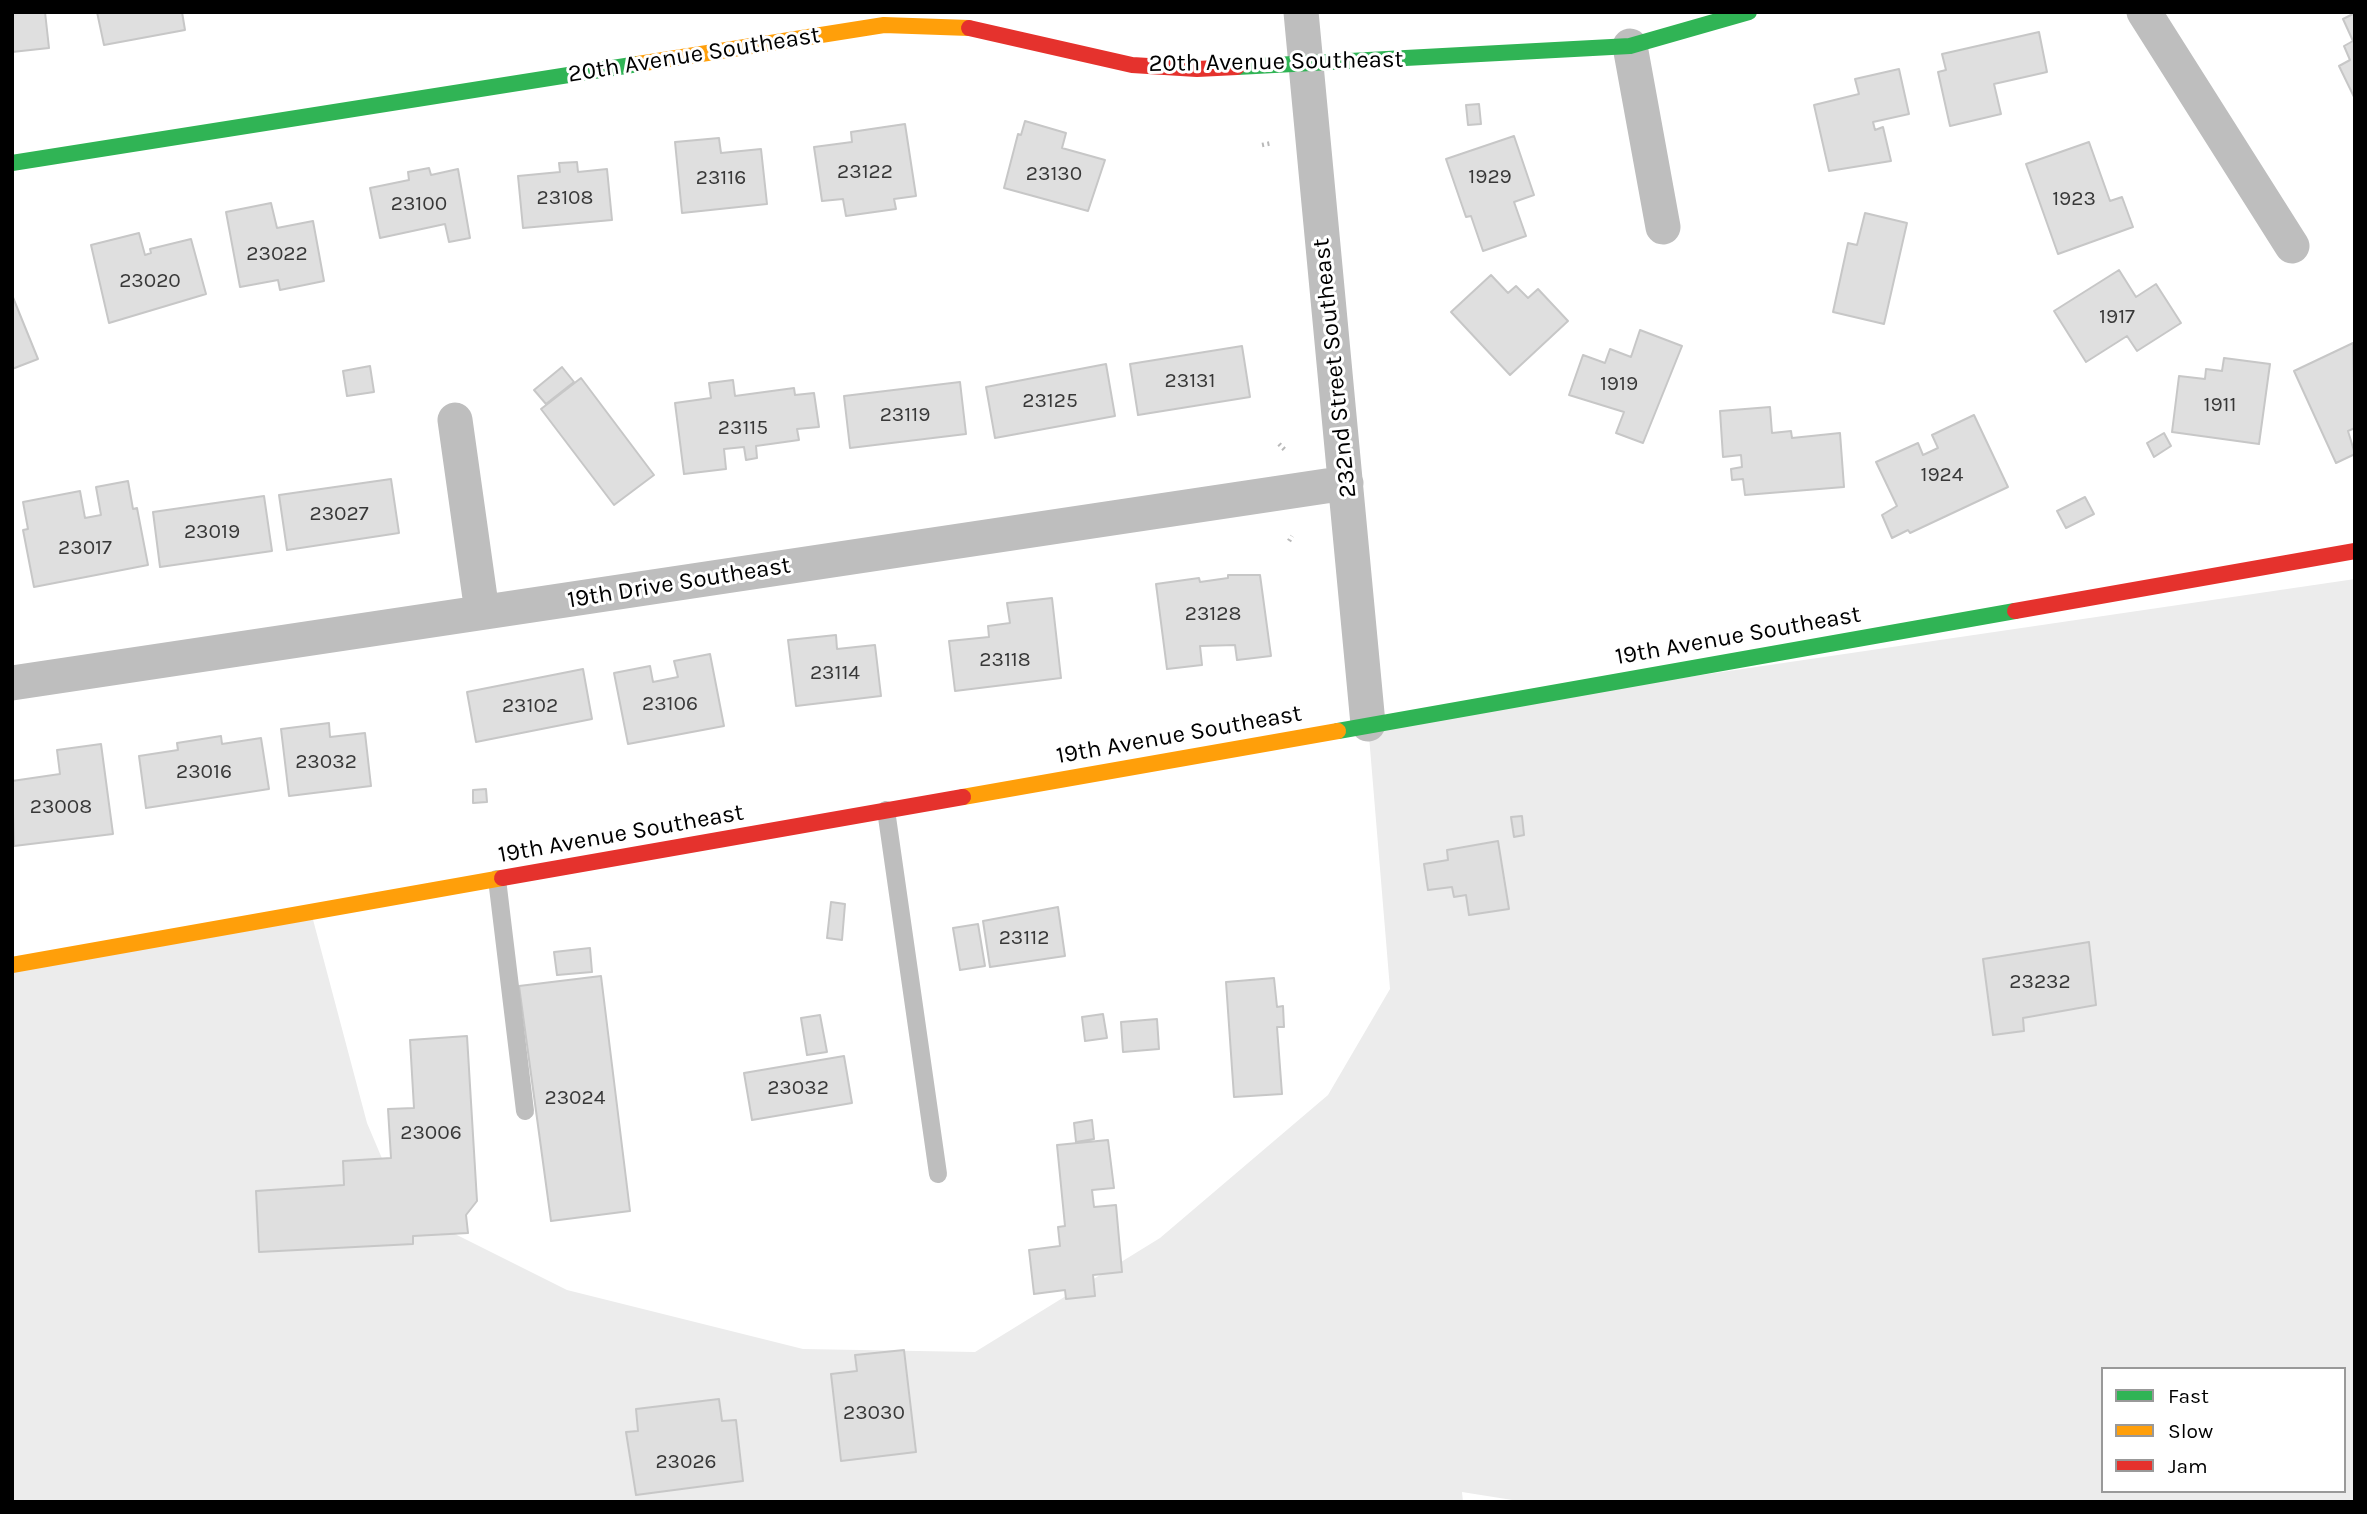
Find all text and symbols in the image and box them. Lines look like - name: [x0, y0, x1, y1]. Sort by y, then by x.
- street label: 20th Avenue Southeast: [566, 21, 822, 89]
- street label: 20th Avenue Southeast: [1148, 45, 1404, 79]
- house number: 23122: [837, 159, 893, 185]
- house number: 23130: [1026, 161, 1082, 187]
- house number: 1929: [1468, 164, 1512, 190]
- house number: 23116: [696, 165, 746, 191]
- house number: 23108: [537, 185, 593, 211]
- house number: 1923: [2052, 186, 2096, 212]
- house number: 23100: [391, 191, 447, 217]
- street label: 232nd Street Southeast: [1307, 237, 1363, 499]
- house number: 23022: [246, 241, 308, 267]
- house number: 23020: [119, 268, 181, 294]
- house number: 1917: [2099, 304, 2135, 330]
- house number: 23131: [1165, 368, 1215, 394]
- house number: 1919: [1600, 371, 1638, 397]
- house number: 23125: [1022, 388, 1078, 414]
- house number: 1911: [2203, 392, 2237, 418]
- house number: 23119: [880, 402, 930, 428]
- house number: 23115: [718, 415, 768, 441]
- house number: 1924: [1920, 462, 1964, 488]
- house number: 23027: [309, 501, 369, 527]
- house number: 23019: [184, 519, 240, 545]
- house number: 23017: [58, 535, 112, 561]
- street label: 19th Drive Southeast: [565, 551, 793, 615]
- street label: 19th Avenue Southeast: [1613, 600, 1863, 672]
- house number: 23128: [1185, 601, 1241, 627]
- house number: 23118: [979, 647, 1031, 673]
- house number: 23114: [810, 660, 860, 686]
- house number: 23106: [642, 691, 698, 717]
- house number: 23102: [502, 693, 558, 719]
- street label: 19th Avenue Southeast: [1054, 699, 1304, 771]
- house number: 23032: [295, 749, 357, 775]
- house number: 23016: [176, 759, 232, 785]
- house number: 23008: [30, 794, 92, 820]
- street label: 19th Avenue Southeast: [496, 798, 746, 870]
- house number: 23112: [999, 925, 1049, 951]
- house number: 23232: [2009, 969, 2071, 995]
- house number: 23032: [767, 1075, 829, 1101]
- house number: 23024: [545, 1085, 605, 1111]
- house number: 23006: [400, 1120, 462, 1146]
- legend: [2101, 1367, 2346, 1493]
- text: Fast: [2168, 1384, 2209, 1408]
- house number: 23030: [843, 1400, 905, 1426]
- text: Slow: [2168, 1419, 2213, 1443]
- house number: 23026: [655, 1449, 717, 1475]
- text: Jam: [2168, 1454, 2208, 1478]

